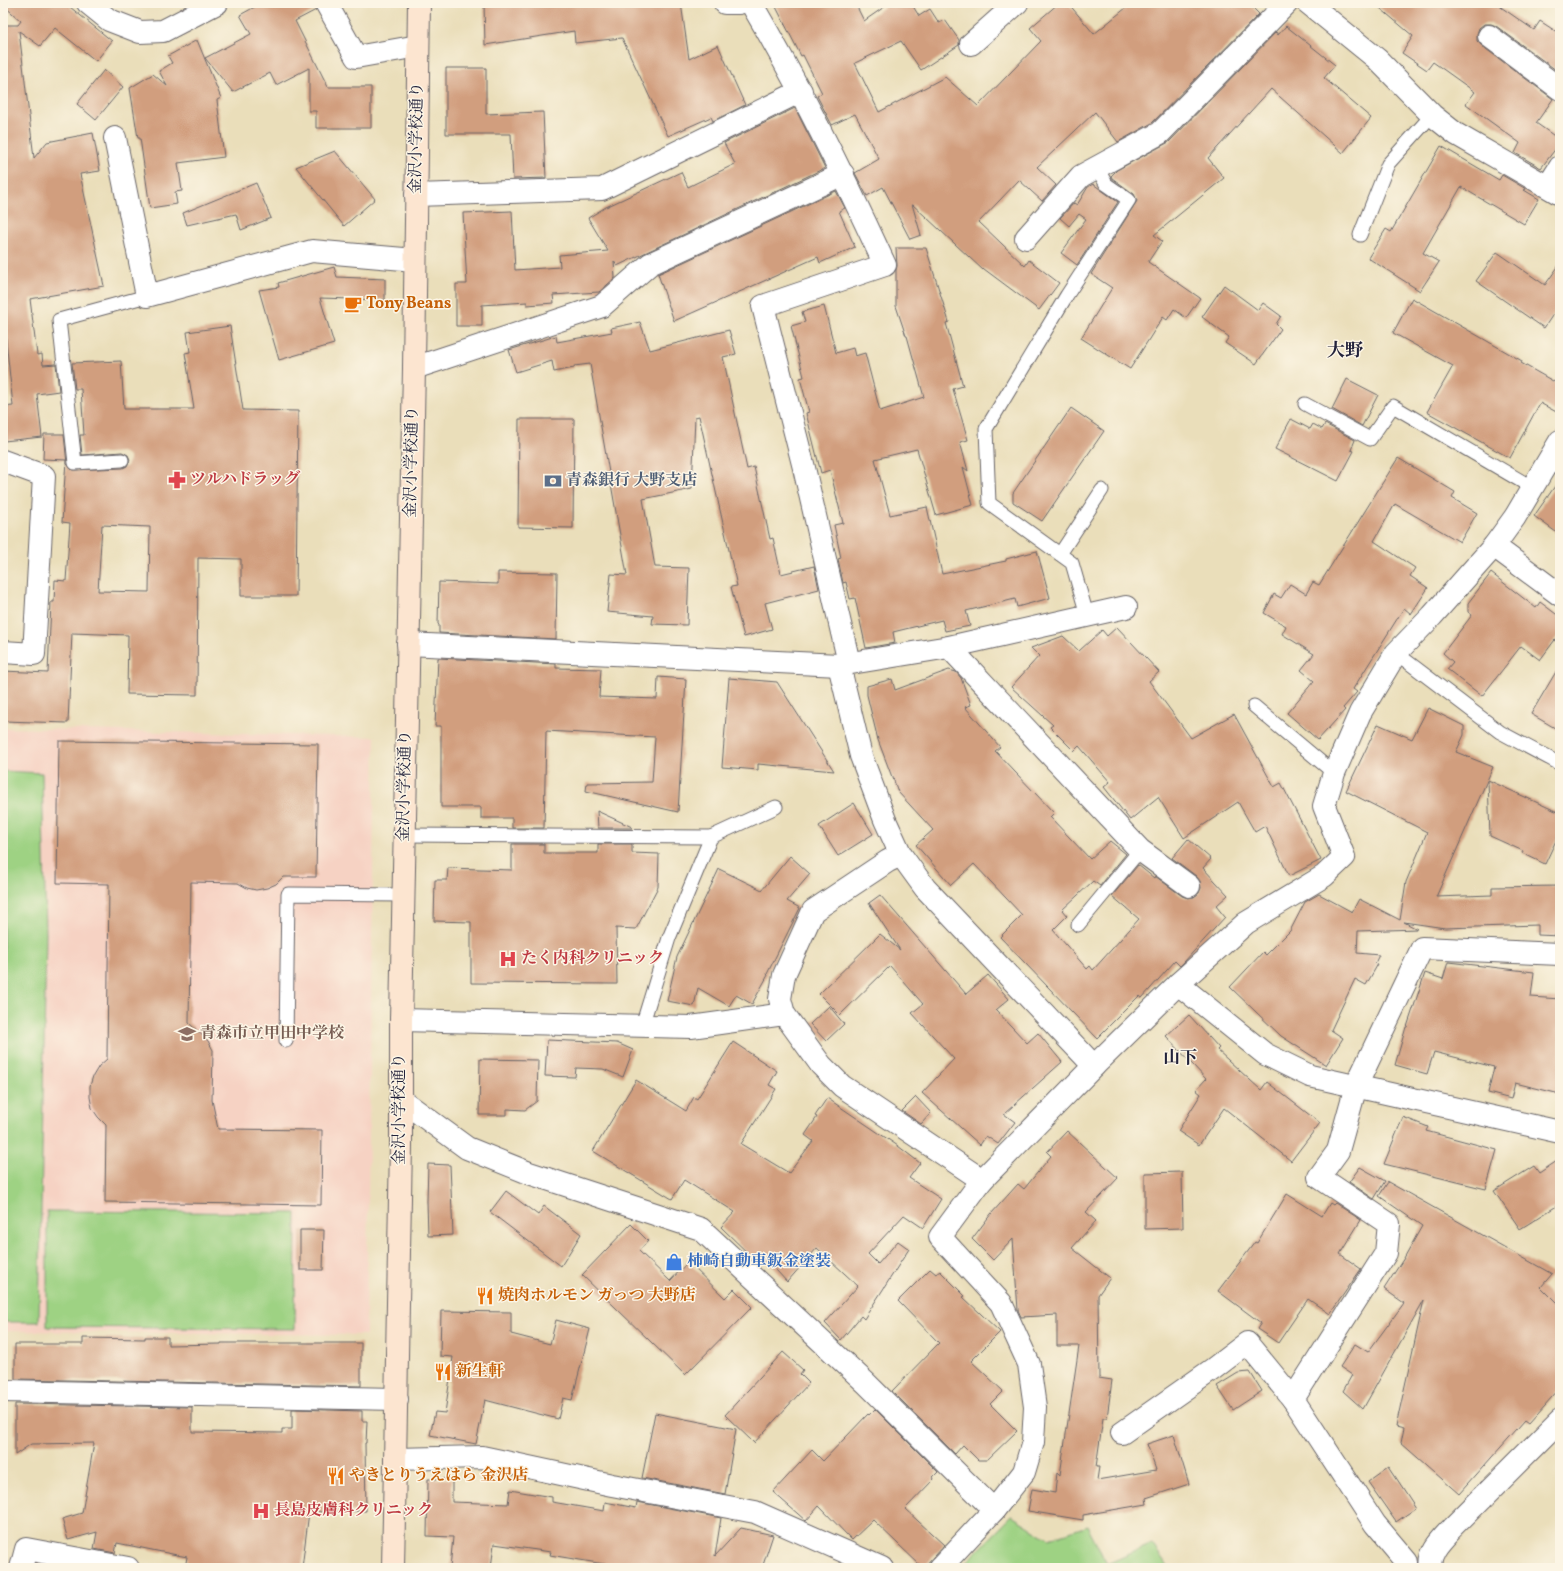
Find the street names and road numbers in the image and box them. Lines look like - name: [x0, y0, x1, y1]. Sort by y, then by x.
- street label: 金沢小学校通り: [405, 82, 429, 194]
- street label: 金沢小学校通り: [400, 406, 424, 518]
- street label: 金沢小学校通り: [393, 730, 417, 842]
- street label: 金沢小学校通り: [389, 1053, 411, 1165]

